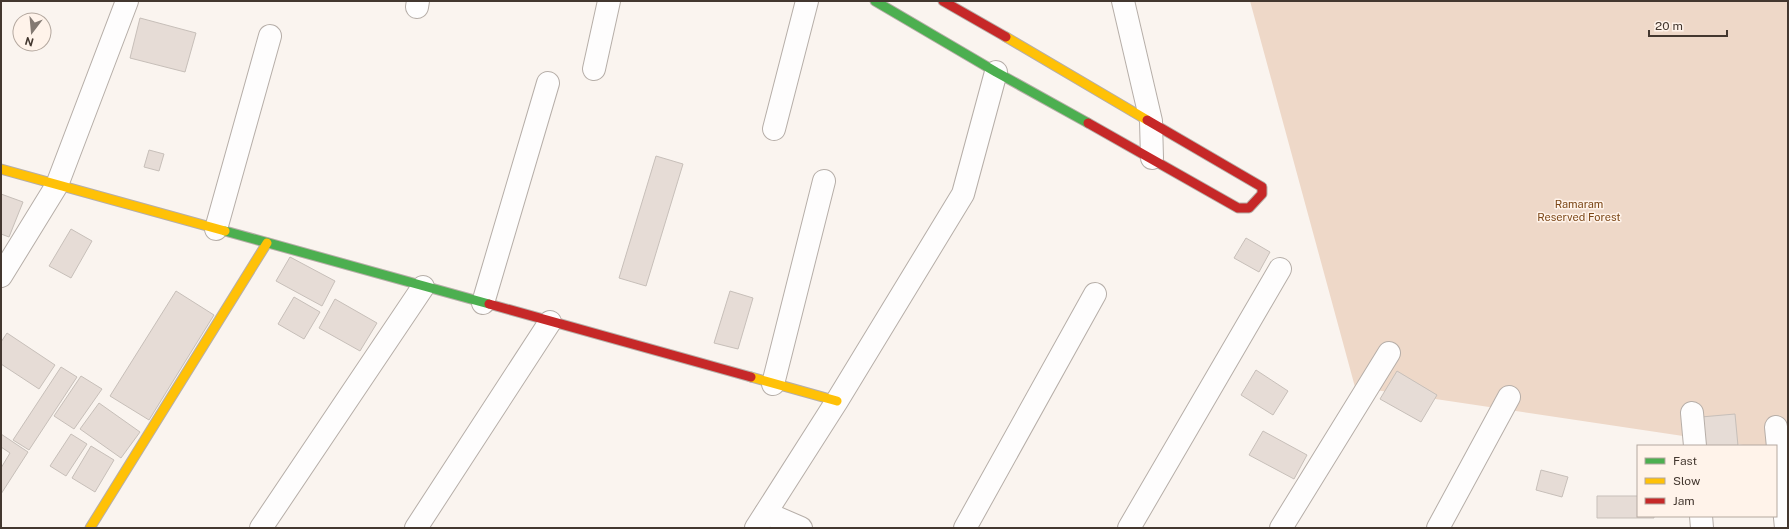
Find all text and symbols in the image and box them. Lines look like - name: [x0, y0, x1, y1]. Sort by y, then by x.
- north arrow: [12, 12, 52, 52]
- scale bar: [1649, 12, 1727, 38]
- text: 20 m: [1655, 19, 1683, 33]
- text: N: [23, 35, 35, 49]
- park label: Ramaram Reserved Forest: [1537, 198, 1621, 223]
- legend: [1637, 445, 1777, 517]
- text: Fast: [1673, 454, 1698, 468]
- text: Slow: [1673, 474, 1701, 488]
- text: Jam: [1673, 494, 1695, 508]

